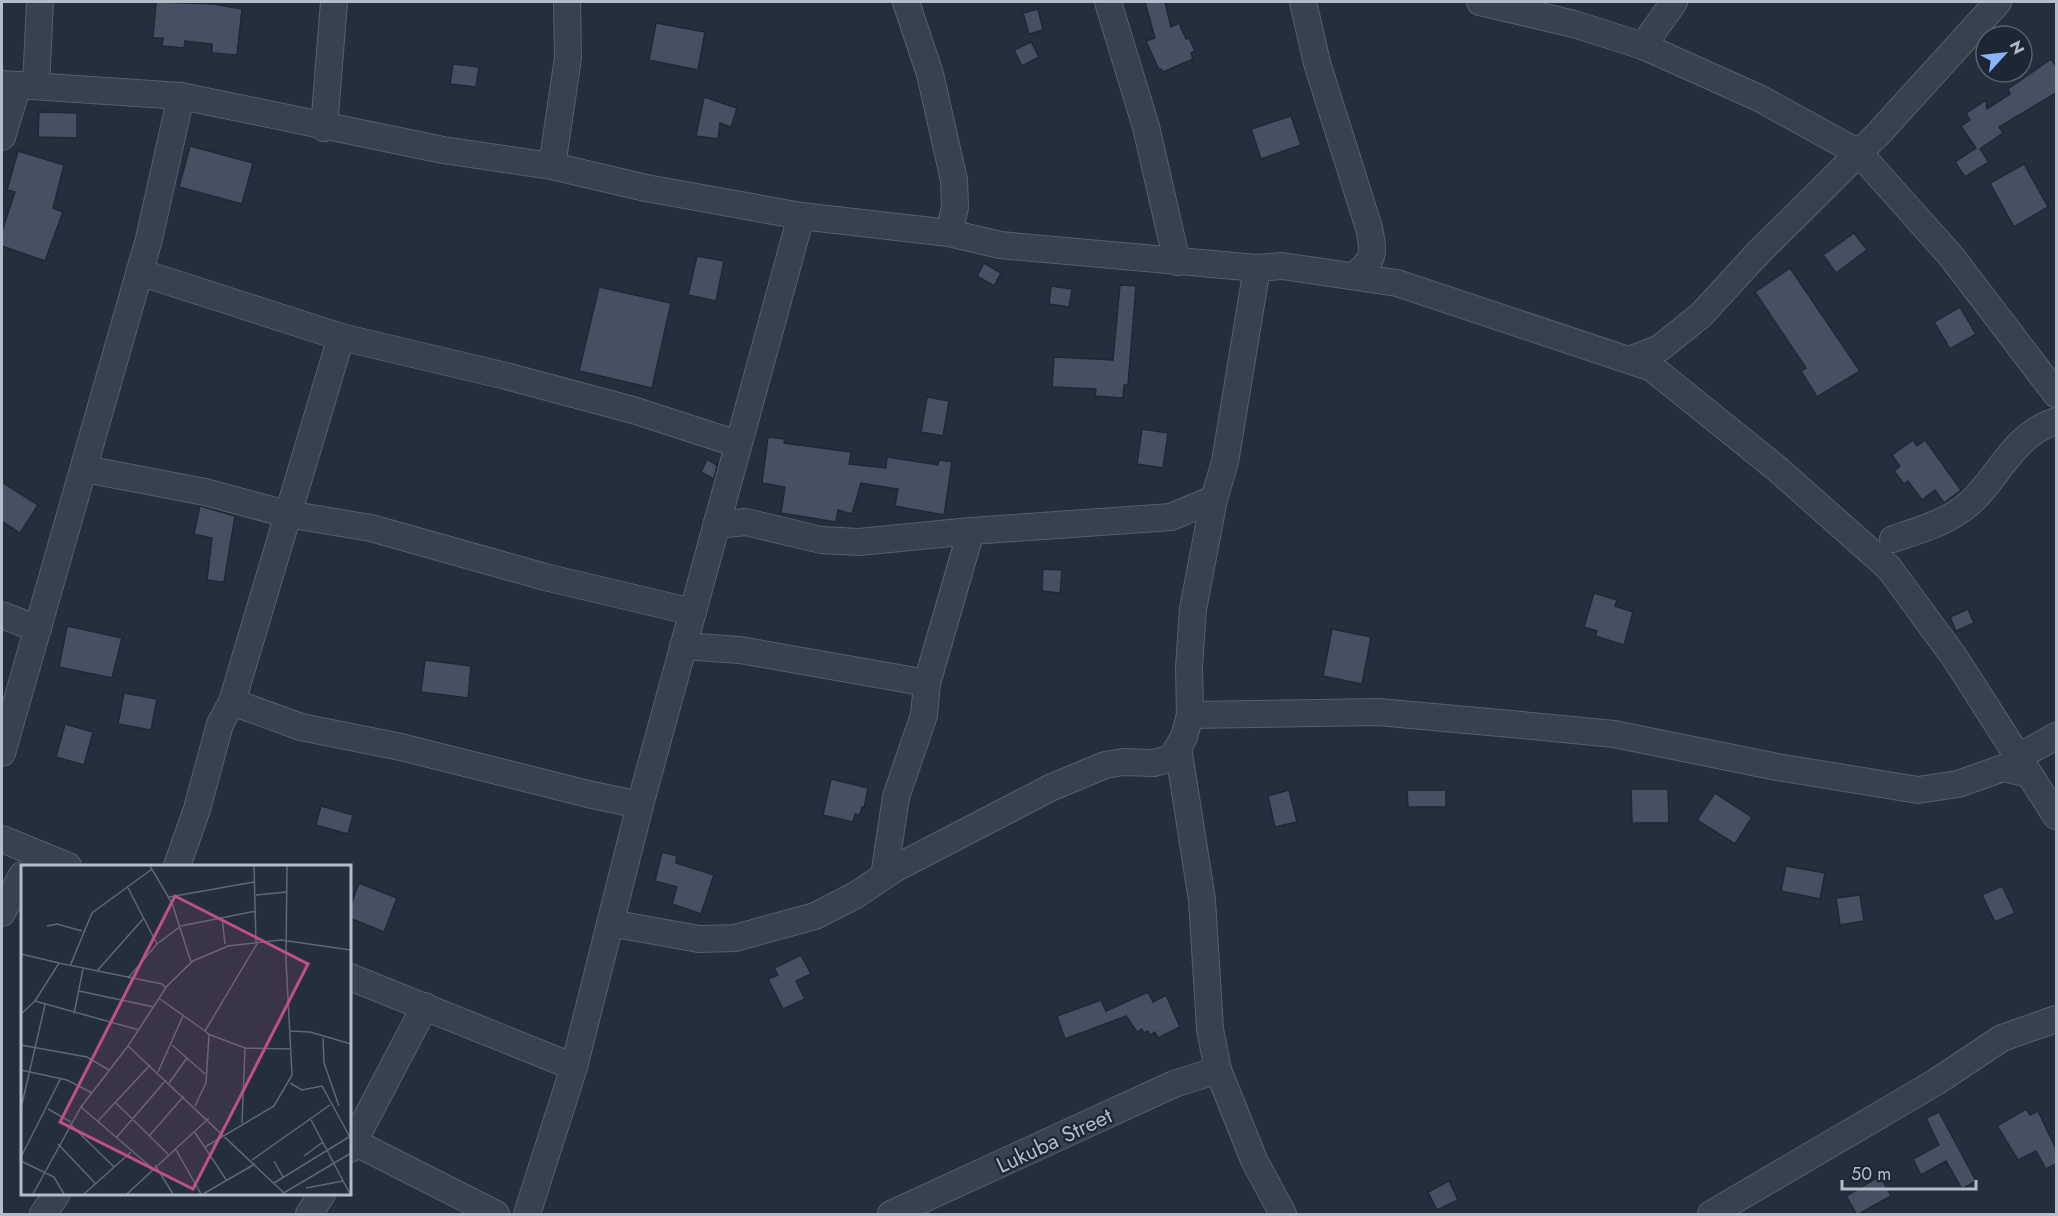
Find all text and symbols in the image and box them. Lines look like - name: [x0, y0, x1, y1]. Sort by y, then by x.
- north arrow: [1974, 24, 2034, 84]
- text: N: [2004, 37, 2030, 58]
- inset map: [21, 865, 351, 1195]
- street label: Lukuba Street: [991, 1099, 1118, 1181]
- scale bar: [1842, 1153, 1976, 1191]
- text: 50 m: [1851, 1161, 1891, 1187]

